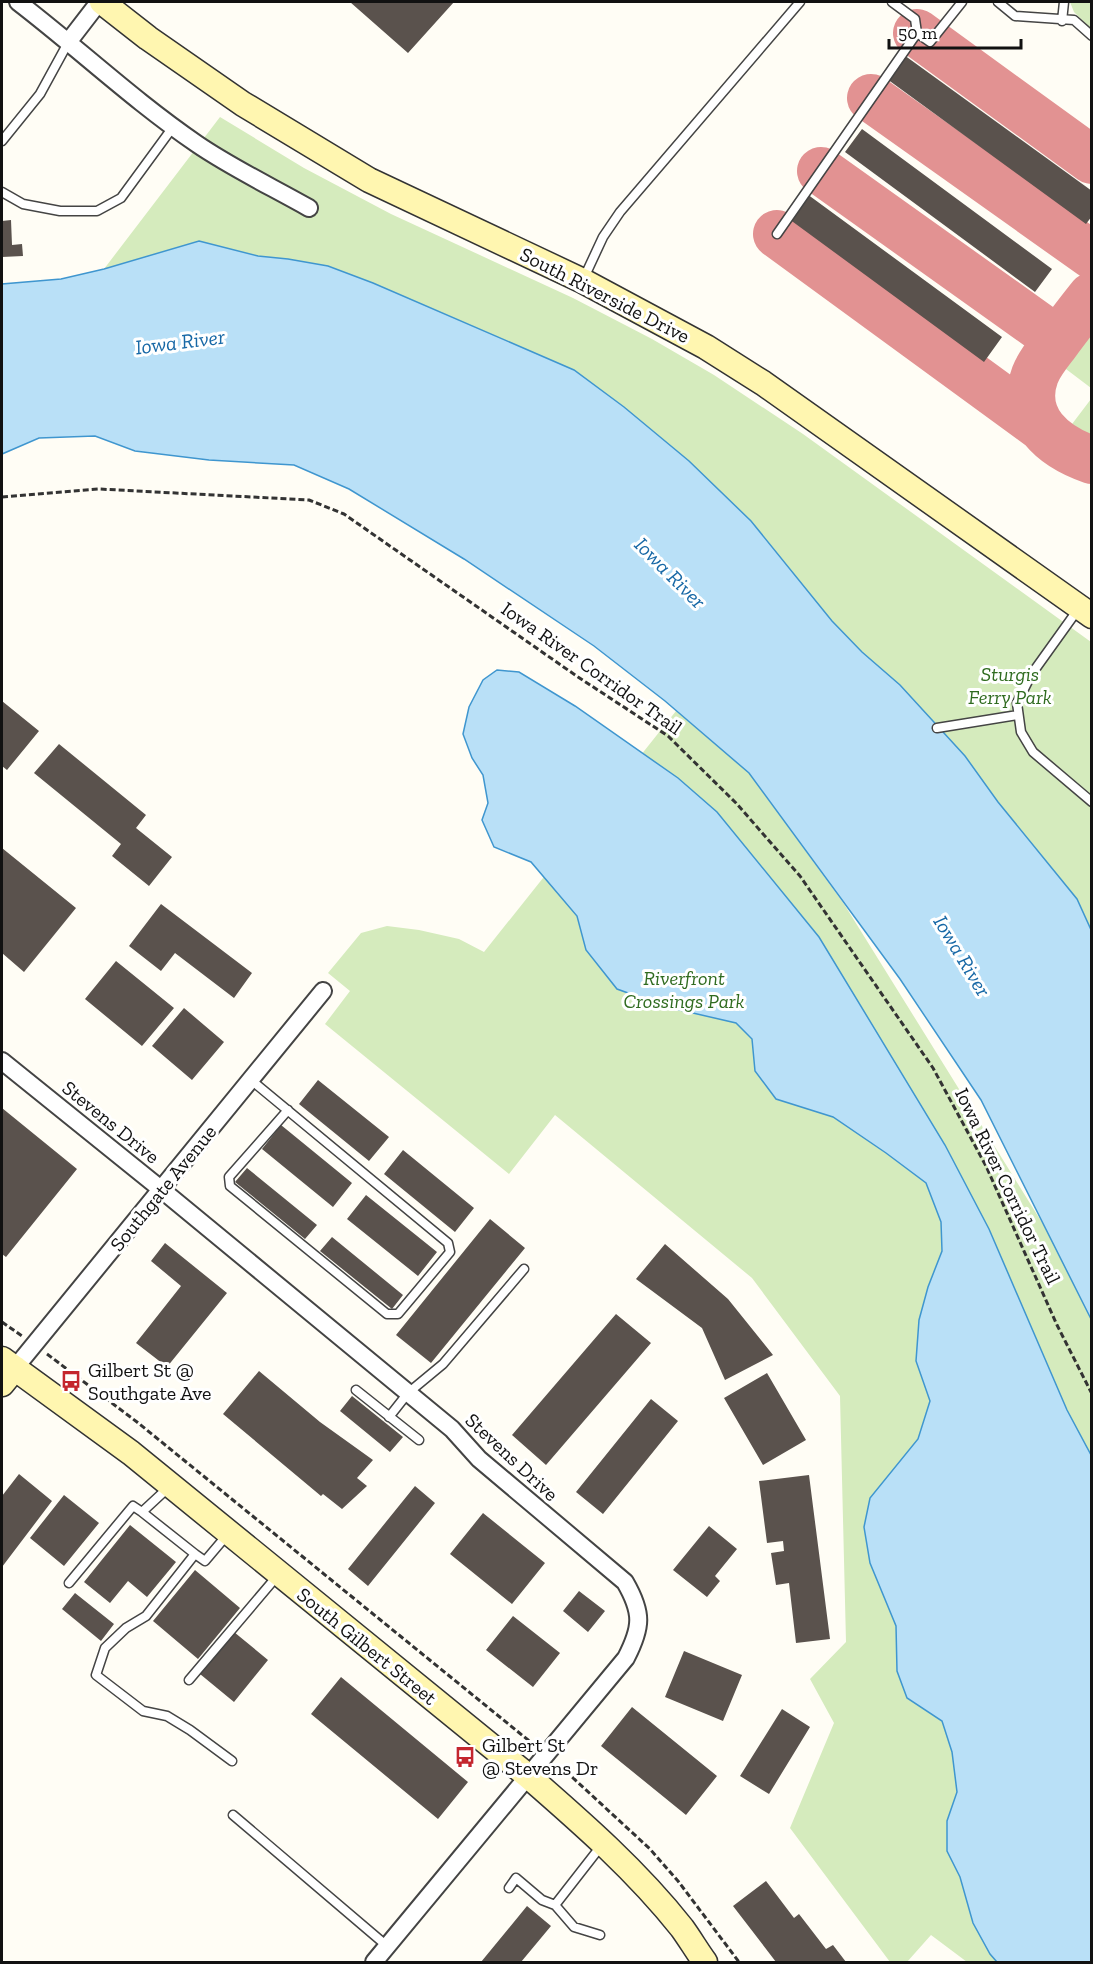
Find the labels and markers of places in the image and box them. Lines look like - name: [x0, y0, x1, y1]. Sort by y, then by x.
- place label: Gilbert St @ Southgate Ave: [88, 1358, 211, 1405]
- bus stop icon: Gilbert St @ Southgate Ave: [59, 1369, 83, 1393]
- place label: Gilbert St @ Stevens Dr: [482, 1733, 598, 1780]
- bus stop icon: Gilbert St @ Stevens Dr: [453, 1745, 477, 1769]

